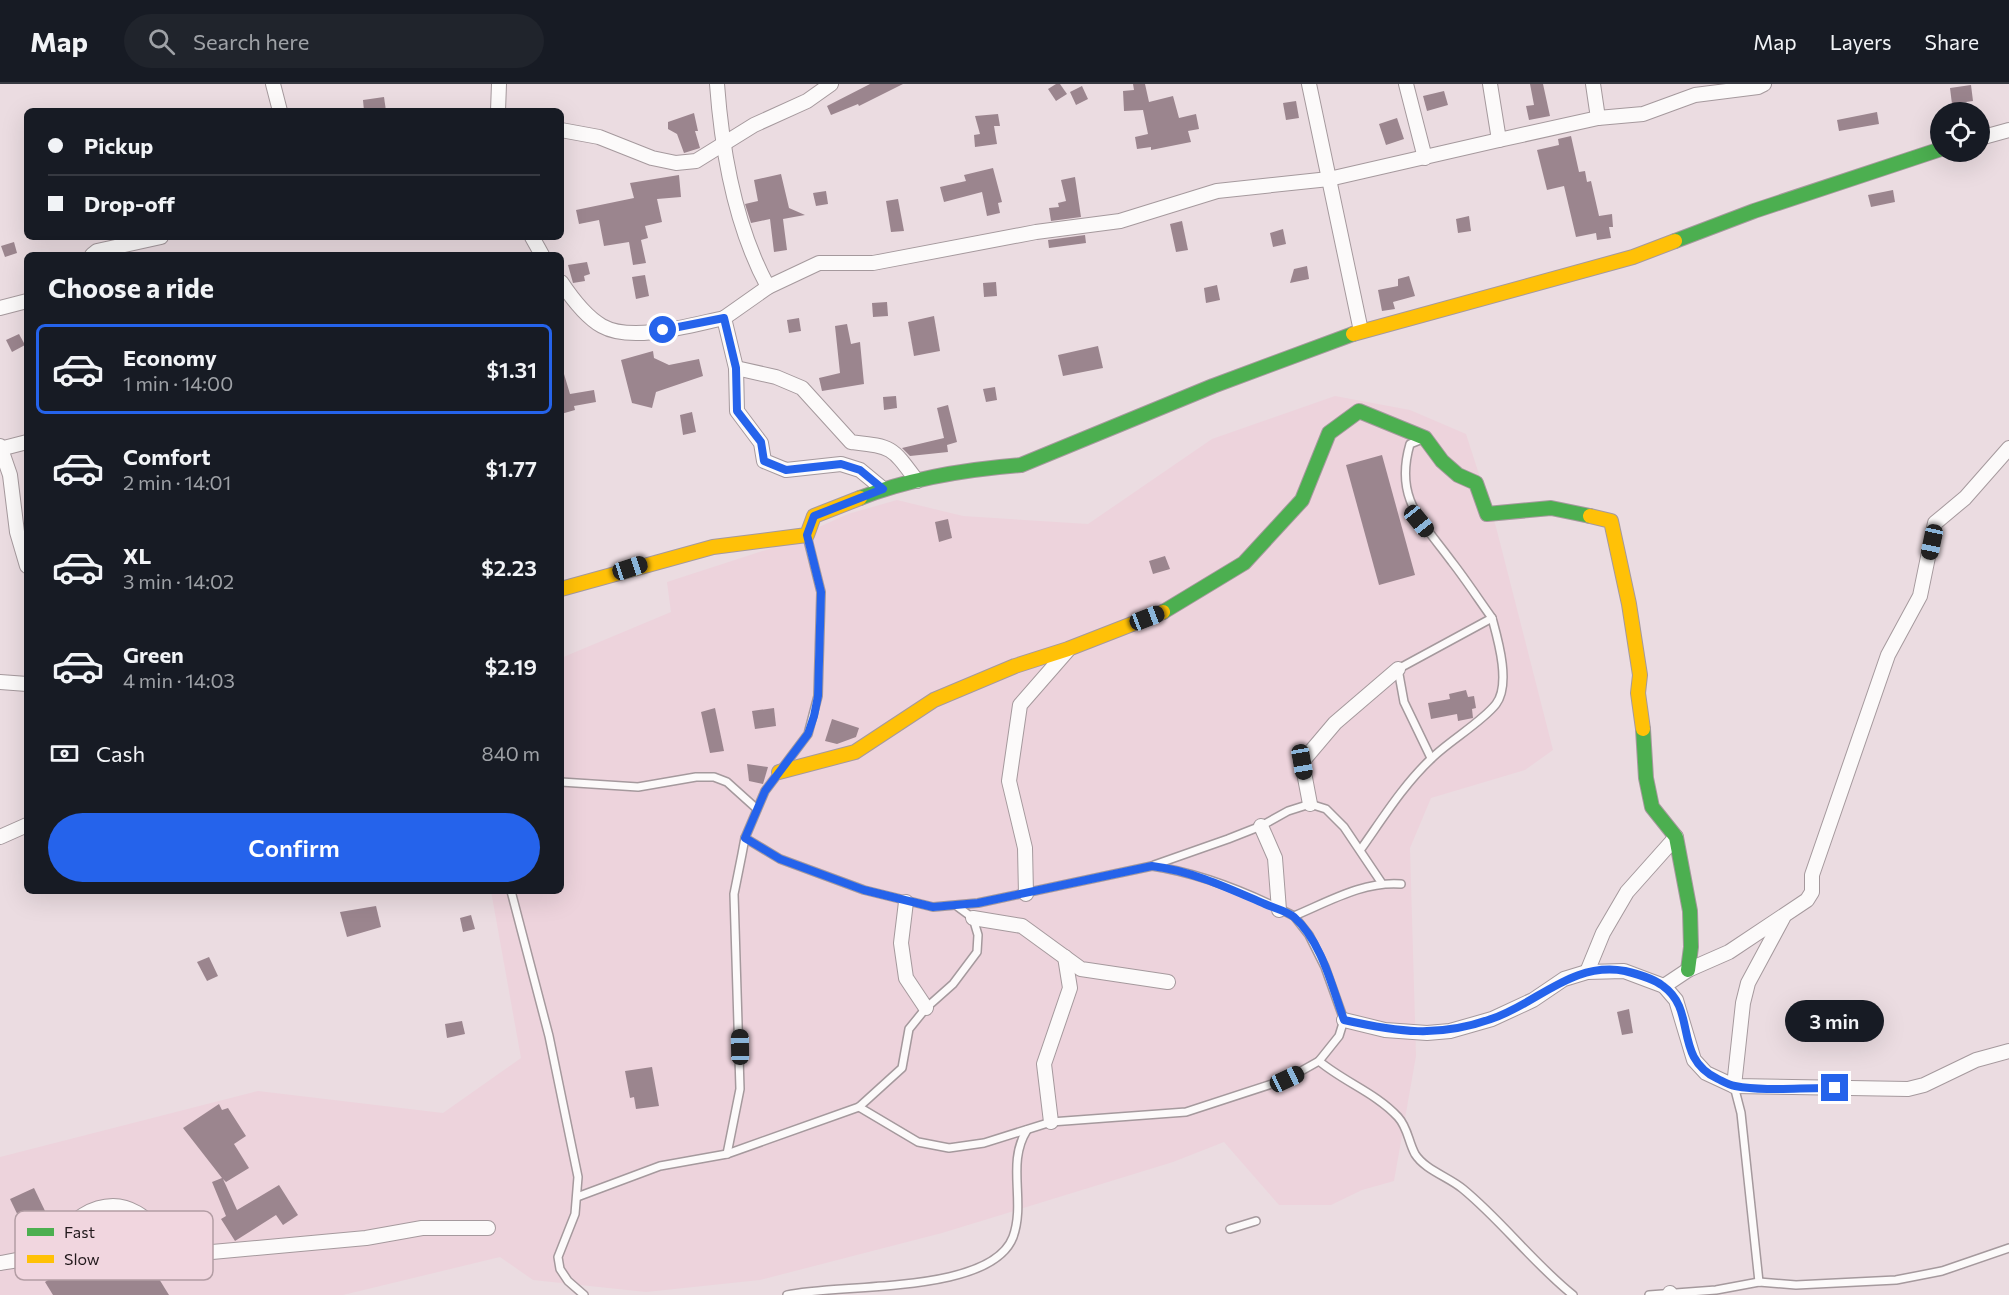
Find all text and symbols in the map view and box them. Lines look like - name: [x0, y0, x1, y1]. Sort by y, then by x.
- search box: [124, 14, 544, 68]
- text: Map: [30, 24, 88, 58]
- icon: search: [145, 25, 178, 58]
- text: Search here: [193, 28, 309, 55]
- text: Map: [1753, 29, 1797, 54]
- text: Layers: [1830, 29, 1892, 54]
- text: Share: [1925, 29, 1979, 54]
- map controls: [1930, 102, 1990, 162]
- button: locate: [1930, 102, 1990, 162]
- text: Pickup: [84, 132, 153, 159]
- text: Drop-off: [84, 190, 175, 217]
- text: Choose a ride: [48, 271, 214, 304]
- route start: [649, 316, 676, 343]
- icon: car: [51, 342, 105, 396]
- text: Economy: [123, 344, 217, 371]
- text: $1.31: [487, 356, 537, 383]
- text: 1 min · 14:00: [123, 371, 233, 395]
- icon: car: [51, 441, 105, 495]
- text: Comfort: [123, 443, 211, 470]
- text: $1.77: [485, 455, 537, 482]
- text: 2 min · 14:01: [123, 470, 231, 494]
- car: [1401, 501, 1437, 541]
- car: [1919, 523, 1945, 561]
- icon: car: [51, 540, 105, 594]
- text: XL: [123, 542, 151, 569]
- text: $2.23: [481, 554, 537, 581]
- car: [610, 554, 650, 582]
- text: 3 min · 14:02: [123, 569, 234, 593]
- car: [1127, 603, 1167, 633]
- icon: car: [51, 639, 105, 693]
- text: Green: [123, 641, 184, 668]
- text: $2.19: [485, 653, 537, 680]
- text: 4 min · 14:03: [123, 668, 235, 692]
- icon: cash: [48, 737, 81, 770]
- text: Cash: [96, 740, 145, 767]
- text: 840 m: [482, 741, 540, 765]
- car: [1290, 743, 1314, 781]
- button: Confirm: [48, 813, 540, 882]
- callout: 3 min: [1786, 1001, 1884, 1043]
- text: 3 min: [1810, 1009, 1859, 1033]
- car: [731, 1029, 749, 1065]
- car: [1267, 1063, 1307, 1095]
- route end: [1821, 1074, 1848, 1101]
- legend: [15, 1211, 213, 1280]
- text: Fast: [64, 1222, 95, 1241]
- text: Slow: [64, 1249, 100, 1268]

